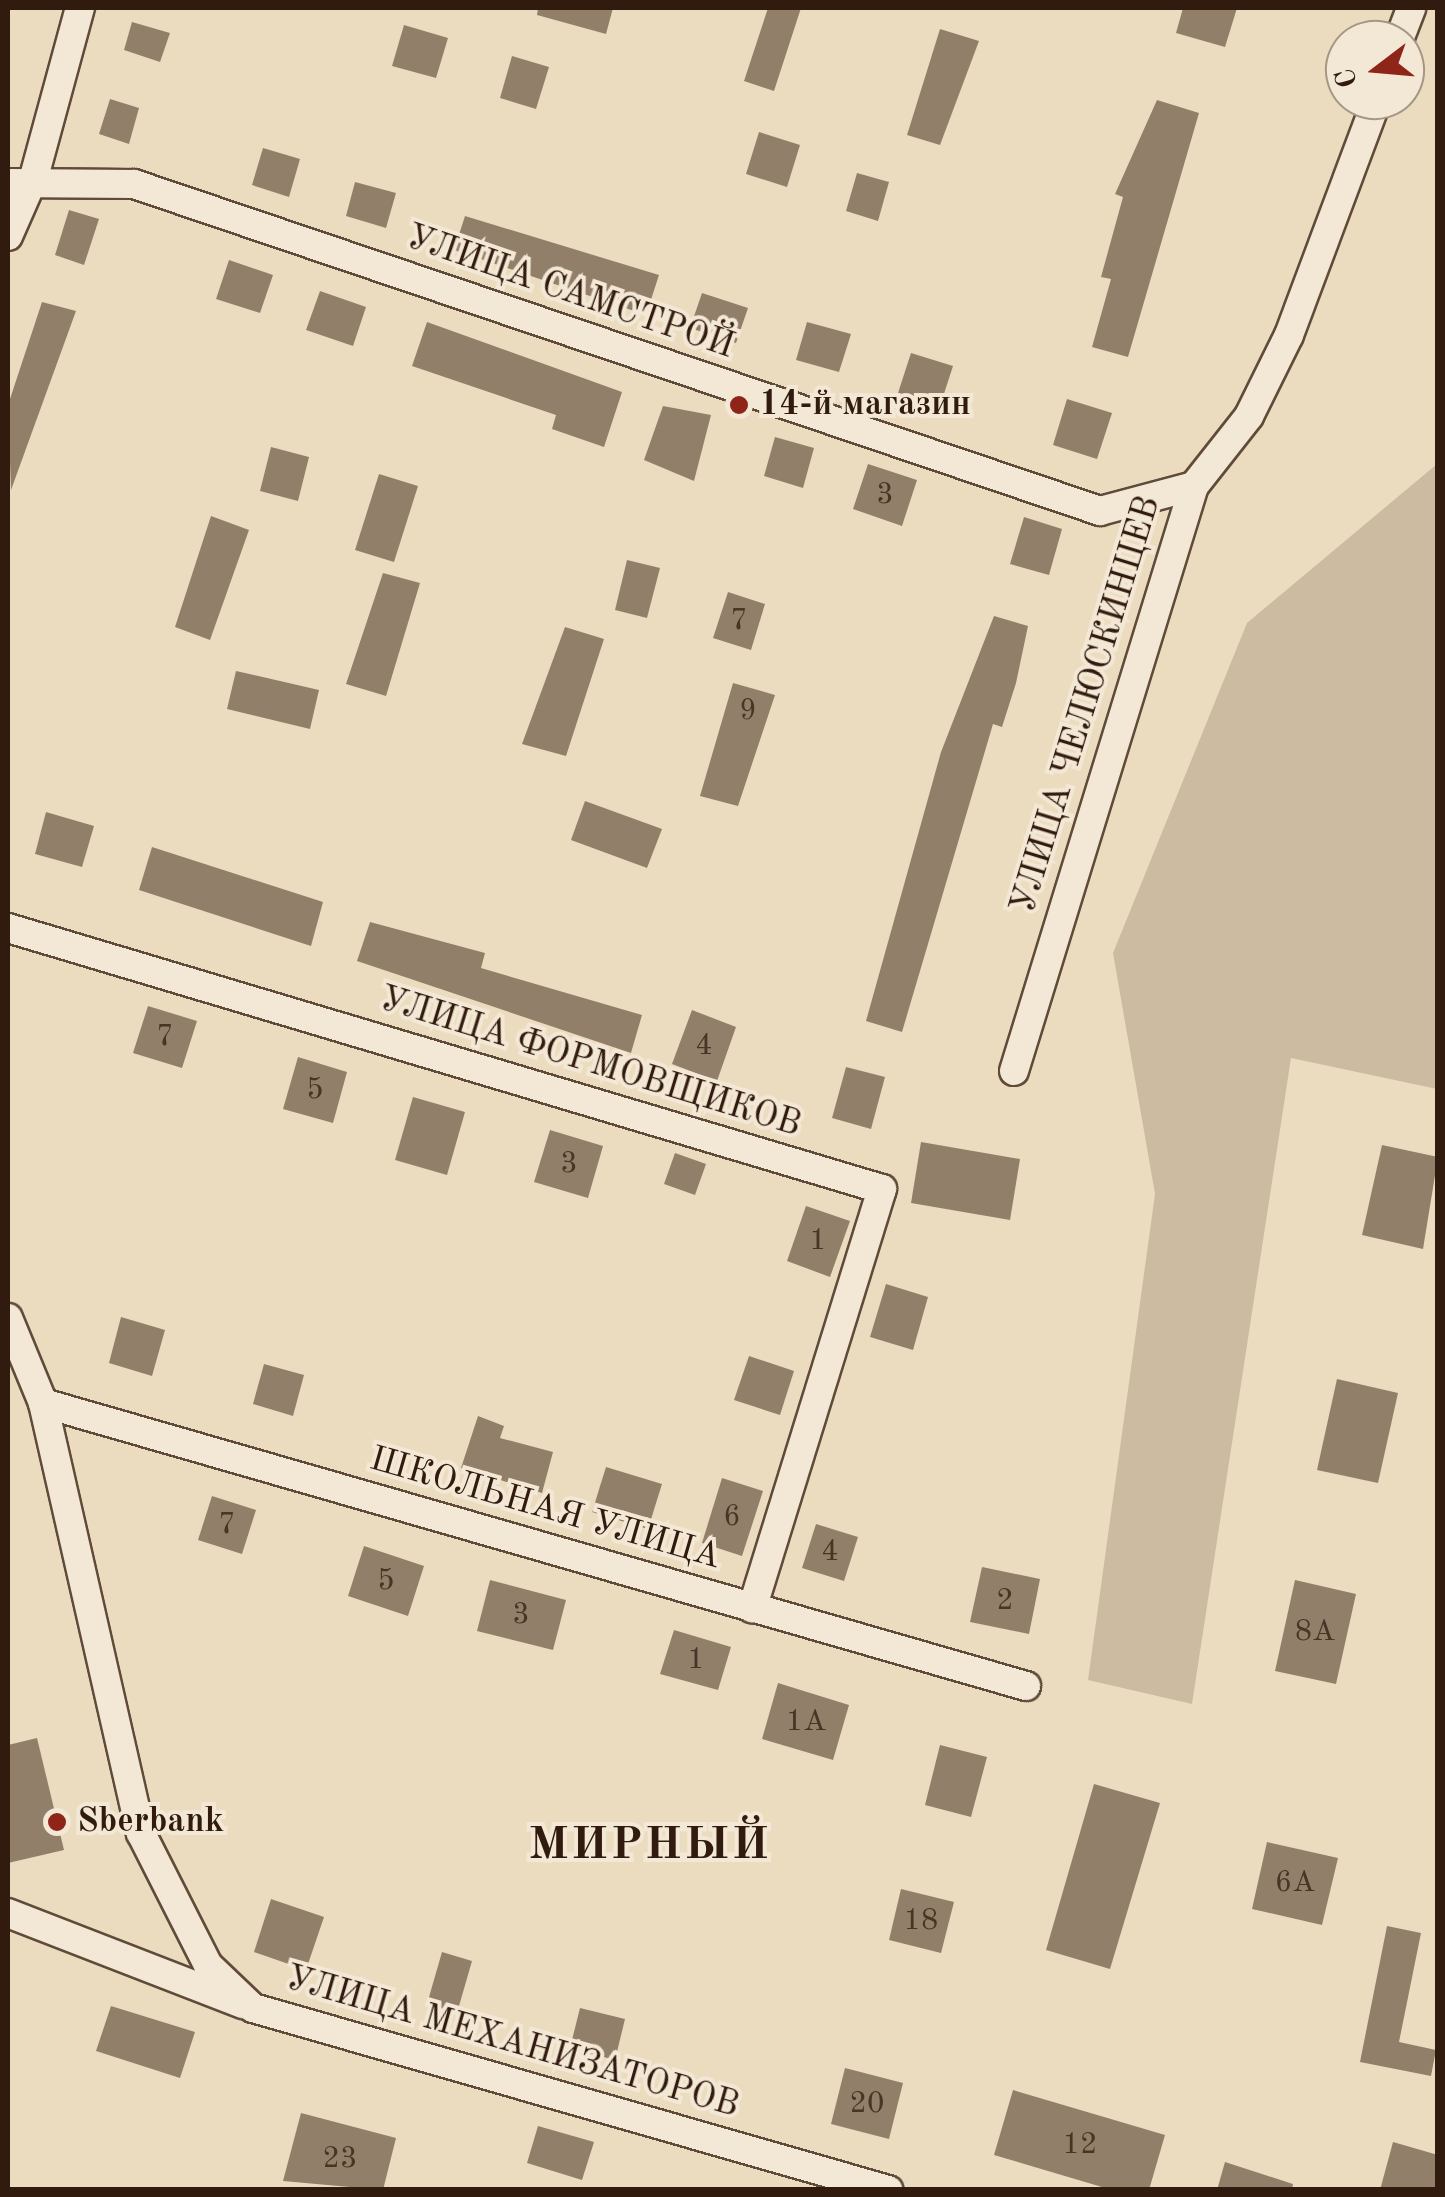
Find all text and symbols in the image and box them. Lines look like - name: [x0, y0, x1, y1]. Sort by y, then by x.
- north arrow: [1325, 20, 1425, 120]
- text: С: [1332, 65, 1364, 90]
- street label: УЛИЦА САМСТРОЙ: [401, 217, 739, 369]
- place label: 14-й магазин: [759, 384, 971, 426]
- marker: 14-й магазин: [728, 394, 750, 416]
- house number: 3: [876, 477, 894, 513]
- street label: УЛИЦА ЧЕЛЮСКИНЦЕВ: [1003, 491, 1171, 919]
- house number: 7: [730, 603, 748, 639]
- house number: 9: [739, 693, 757, 729]
- street label: УЛИЦА ФОРМОВЩИКОВ: [374, 979, 806, 1147]
- house number: 7: [156, 1019, 174, 1055]
- house number: 4: [695, 1028, 713, 1064]
- house number: 5: [306, 1072, 324, 1108]
- house number: 3: [560, 1146, 578, 1182]
- house number: 1: [809, 1223, 827, 1259]
- street label: ШКОЛЬНАЯ УЛИЦА: [365, 1439, 725, 1579]
- house number: 6: [723, 1499, 741, 1535]
- house number: 7: [218, 1507, 236, 1543]
- house number: 4: [821, 1534, 839, 1570]
- house number: 5: [377, 1563, 395, 1599]
- house number: 2: [996, 1583, 1014, 1619]
- house number: 3: [512, 1597, 530, 1633]
- house number: 8А: [1295, 1614, 1335, 1650]
- house number: 1: [687, 1642, 705, 1678]
- house number: 1А: [786, 1704, 826, 1740]
- place label: Sberbank: [77, 1801, 224, 1843]
- marker: Sberbank: [46, 1811, 68, 1833]
- district label: МИРНЫЙ: [529, 1820, 771, 1874]
- house number: 6А: [1275, 1865, 1315, 1901]
- house number: 18: [904, 1903, 938, 1939]
- street label: УЛИЦА МЕХАНИЗАТОРОВ: [280, 1958, 744, 2128]
- house number: 20: [850, 2086, 884, 2122]
- house number: 12: [1063, 2127, 1097, 2163]
- house number: 23: [323, 2141, 357, 2177]

